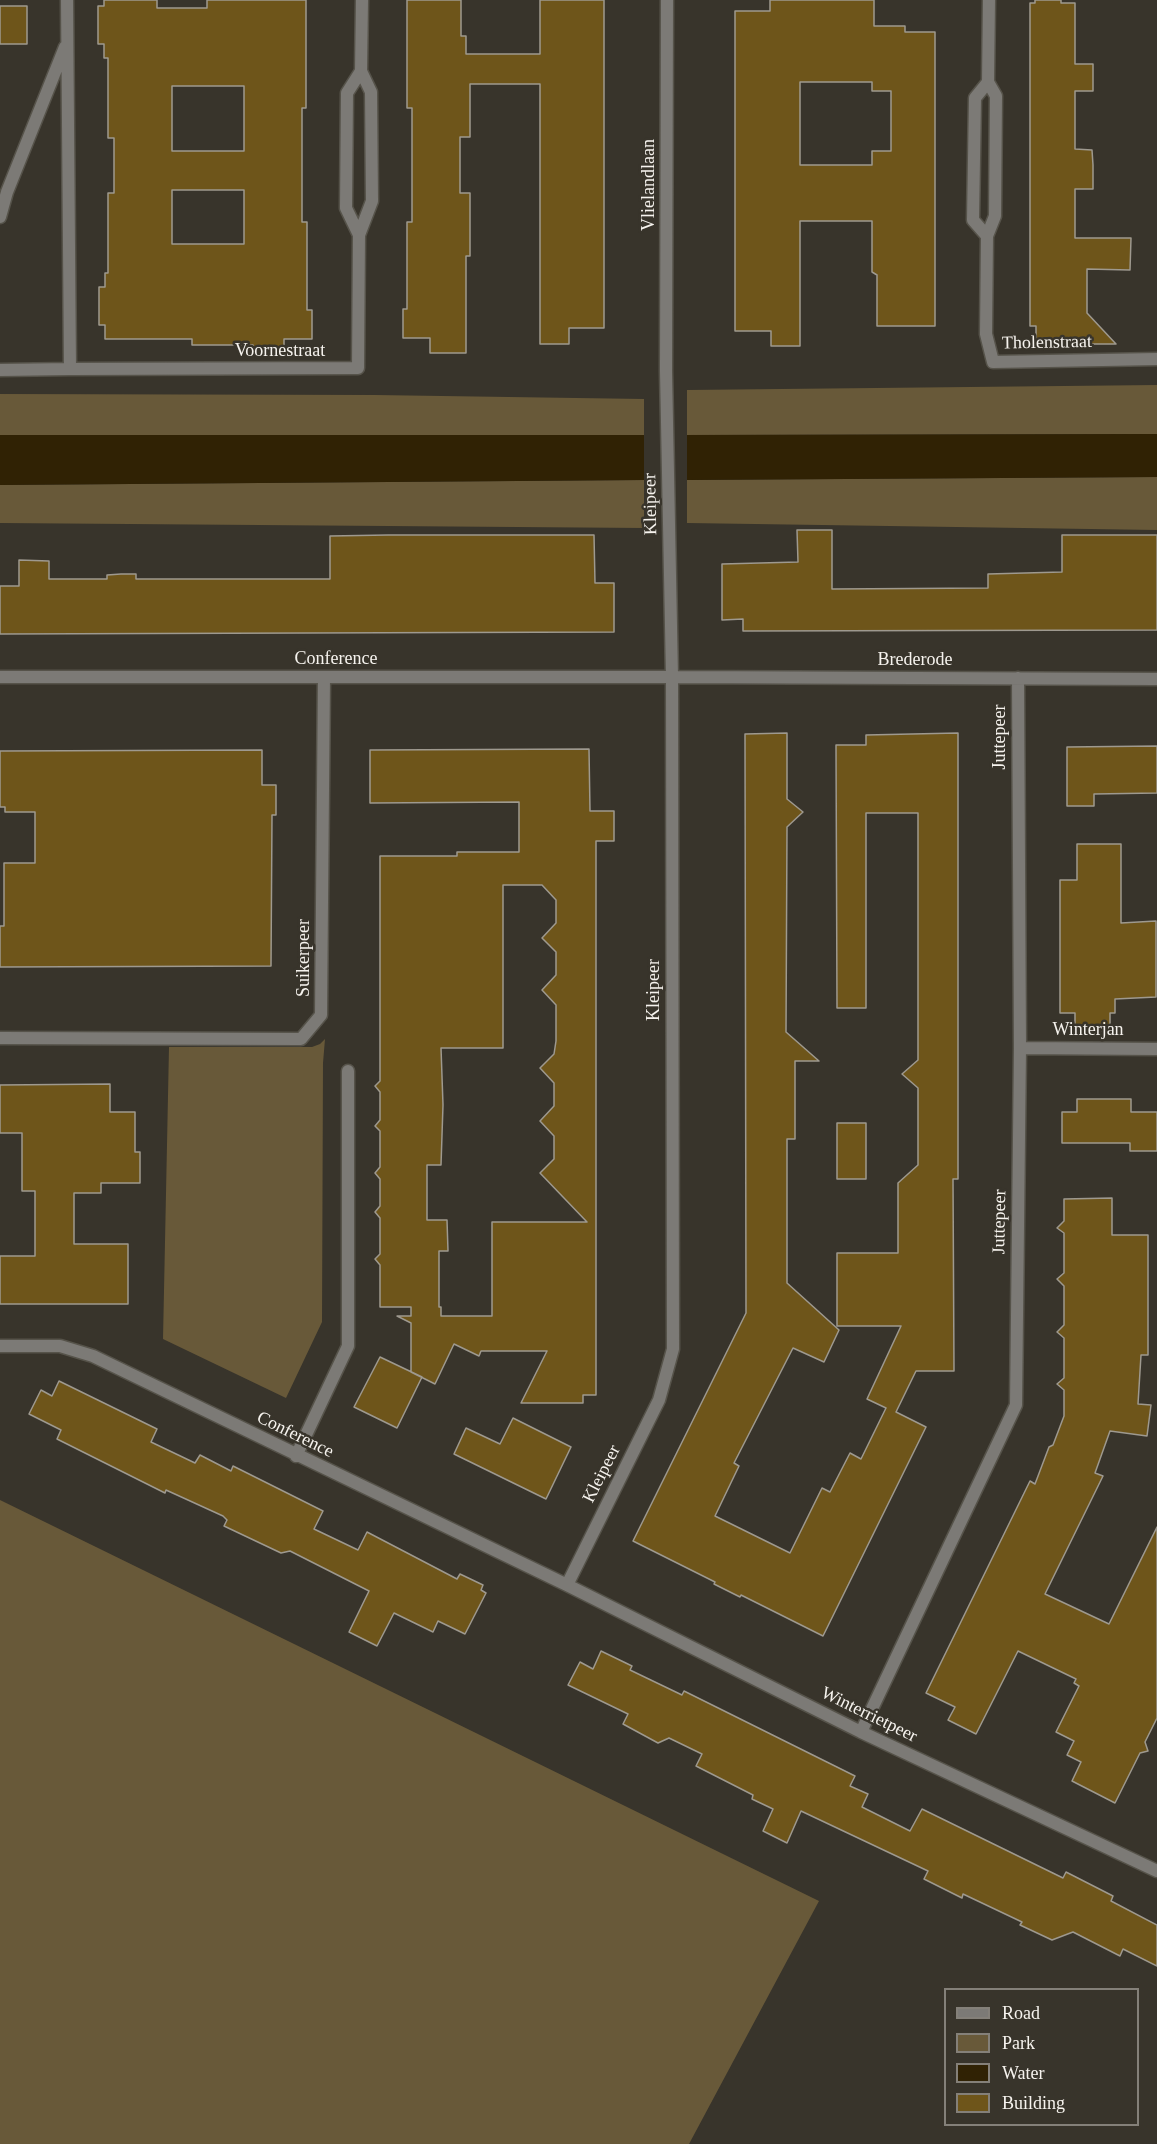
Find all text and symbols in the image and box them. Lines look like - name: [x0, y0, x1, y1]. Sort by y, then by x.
- street label: Vlielandlaan: [638, 139, 660, 231]
- street label: Tholenstraat: [1002, 331, 1092, 355]
- street label: Voornestraat: [235, 340, 325, 362]
- street label: Kleipeer: [640, 473, 662, 535]
- street label: Conference: [295, 648, 377, 670]
- street label: Brederode: [878, 649, 952, 671]
- street label: Juttepeer: [989, 705, 1011, 769]
- street label: Suikerpeer: [293, 919, 315, 997]
- street label: Kleipeer: [643, 959, 665, 1021]
- street label: Winterjan: [1052, 1019, 1124, 1041]
- street label: Juttepeer: [989, 1189, 1011, 1255]
- street label: Conference: [253, 1407, 337, 1463]
- street label: Kleipeer: [578, 1441, 626, 1507]
- street label: Winterrietpeer: [817, 1682, 921, 1748]
- legend: [944, 1988, 1139, 2126]
- text: Road: [1002, 2003, 1040, 2023]
- text: Park: [1002, 2033, 1035, 2053]
- text: Water: [1002, 2063, 1045, 2083]
- text: Building: [1002, 2093, 1065, 2113]

